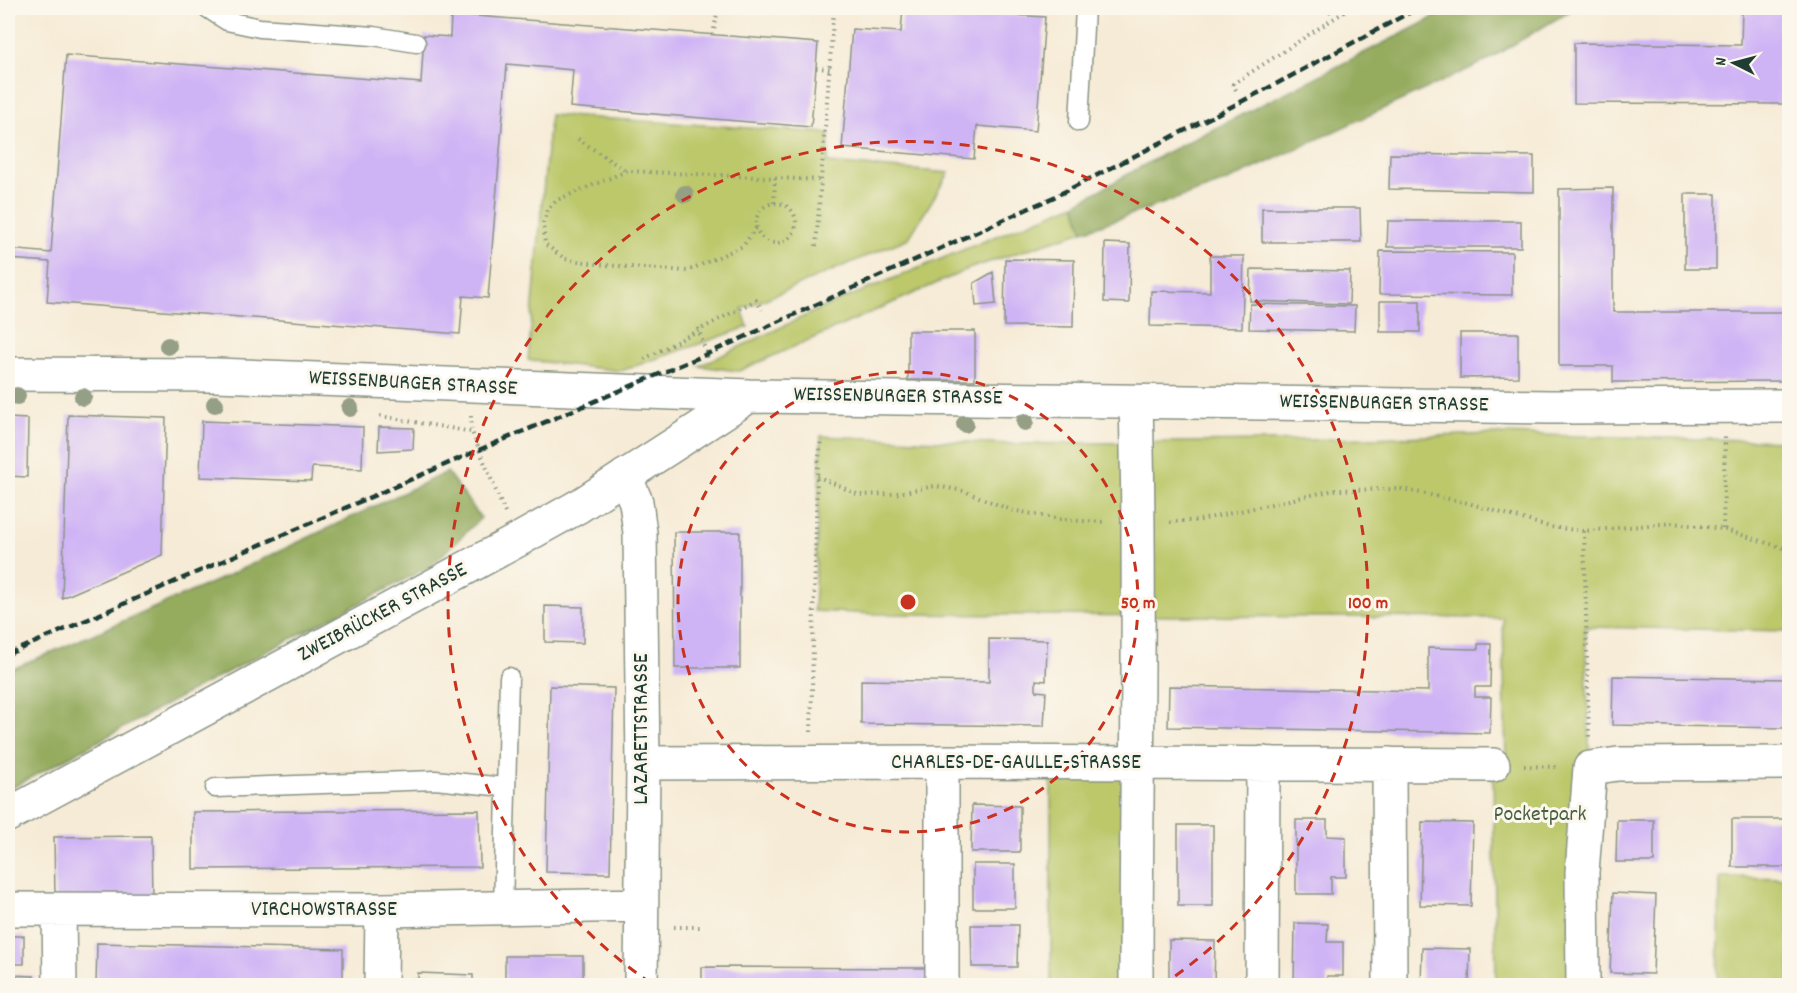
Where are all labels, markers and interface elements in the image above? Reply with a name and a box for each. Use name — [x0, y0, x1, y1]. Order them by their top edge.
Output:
north arrow — [1704, 33, 1764, 93]
text: N — [1710, 56, 1733, 67]
street label: WEISSENBURGER STRASSE — [308, 363, 518, 405]
street label: WEISSENBURGER STRASSE — [793, 380, 1003, 414]
street label: WEISSENBURGER STRASSE — [1279, 387, 1489, 421]
street label: ZWEIBRÜCKER STRASSE — [293, 555, 473, 671]
centre of rings — [898, 592, 918, 612]
text: 50 m — [1121, 592, 1155, 617]
text: 100 m — [1348, 592, 1388, 617]
street label: LAZARETTSTRASSE — [627, 653, 658, 805]
street label: CHARLES-DE-GAULLE-STRASSE — [891, 748, 1141, 779]
park label: Pocketpark — [1493, 800, 1587, 831]
street label: VIRCHOWSTRASSE — [251, 895, 397, 926]

